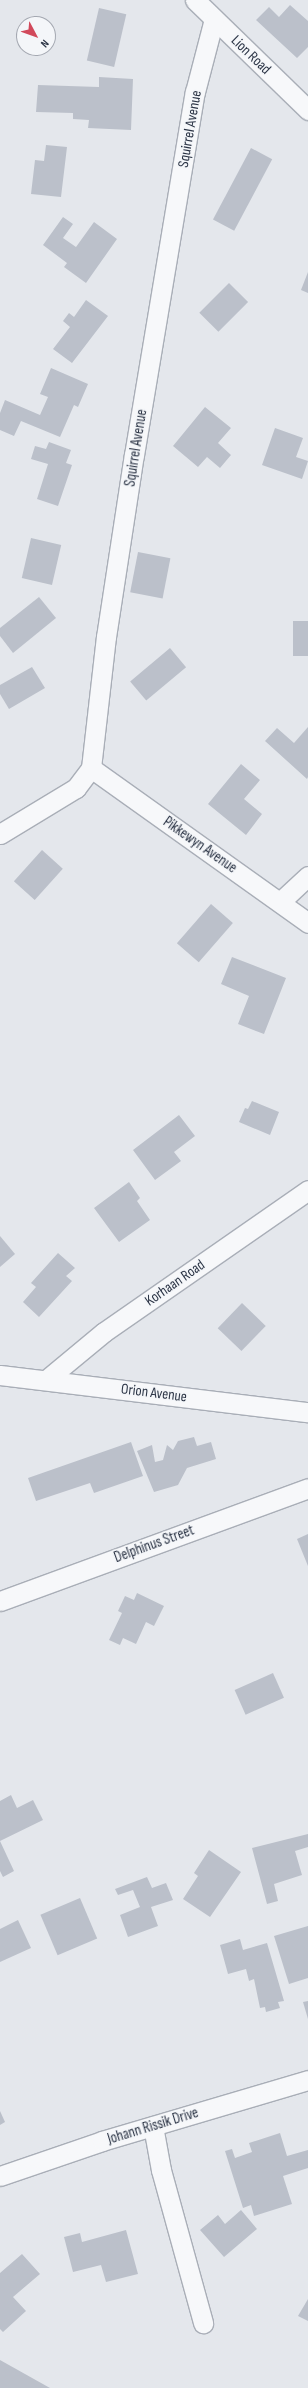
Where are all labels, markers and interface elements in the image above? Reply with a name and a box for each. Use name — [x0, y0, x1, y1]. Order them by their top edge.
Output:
north arrow — [16, 16, 56, 56]
street label: Lion Road — [227, 32, 275, 78]
text: N — [38, 37, 52, 50]
street label: Squirrel Avenue — [174, 89, 206, 169]
street label: Squirrel Avenue — [121, 408, 151, 488]
street label: Pikkewyn Avenue — [160, 813, 240, 877]
street label: Korhaan Road — [142, 1256, 208, 1310]
street label: Orion Avenue — [120, 1380, 188, 1406]
street label: Delphinus Street — [112, 1521, 196, 1567]
street label: Johann Rissik Drive — [105, 2104, 201, 2148]

